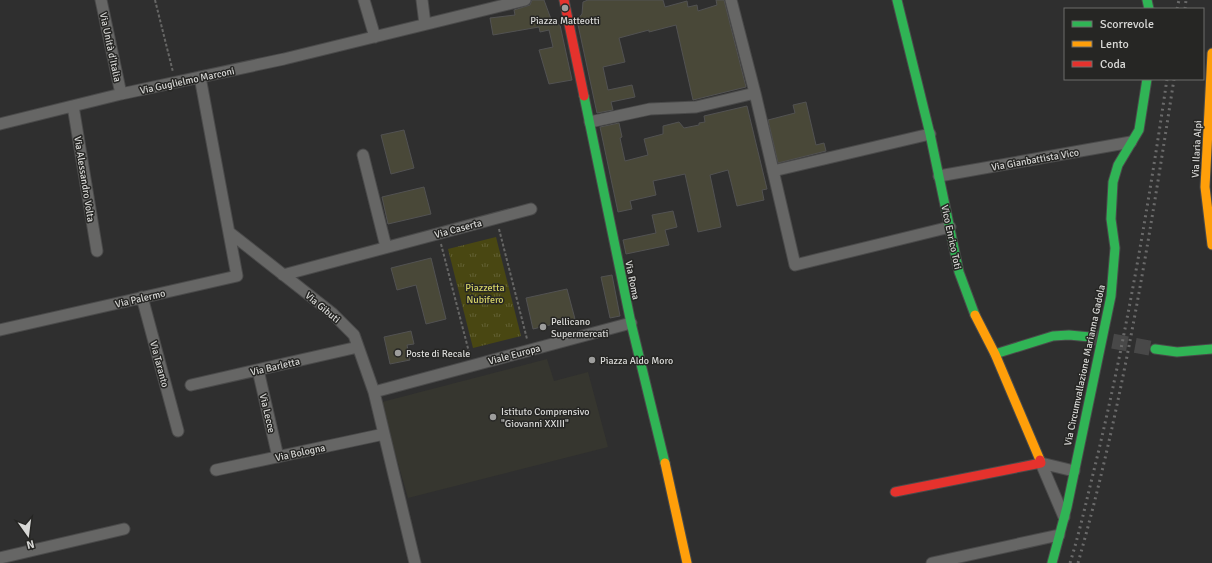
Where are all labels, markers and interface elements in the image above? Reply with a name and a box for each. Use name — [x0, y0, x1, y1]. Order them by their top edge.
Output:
marker: Piazza Matteotti — [560, 3, 570, 13]
legend — [1064, 8, 1204, 80]
street label: Via Unità d'Italia — [97, 11, 123, 83]
place label: Piazza Matteotti — [530, 15, 600, 27]
text: Scorrevole — [1100, 17, 1154, 32]
text: Lento — [1100, 37, 1129, 52]
text: Coda — [1100, 57, 1126, 72]
street label: Via Guglielmo Marconi — [139, 65, 236, 97]
street label: Via Ilaria Alpi — [1190, 120, 1204, 178]
street label: Via Alessandro Volta — [71, 135, 97, 223]
street label: Via Gianbattista Vico — [990, 146, 1080, 174]
street label: Vico Enrico Toti — [938, 204, 964, 271]
street label: Via Caserta — [433, 217, 483, 241]
street label: Via Roma — [622, 259, 642, 301]
park label: Piazzetta Nubifero — [465, 282, 505, 306]
street label: Via Circumvallazione Marianna Gadola — [1062, 284, 1108, 447]
street label: Via Palermo — [114, 287, 166, 311]
street label: Via Gibuti — [302, 290, 342, 326]
place label: Pellicano Supermercati — [551, 316, 608, 340]
marker: Pellicano Supermercati — [538, 322, 548, 332]
street label: Via Taranto — [147, 340, 171, 389]
street label: Viale Europa — [487, 342, 542, 368]
marker: Poste di Recale — [393, 348, 403, 358]
place label: Poste di Recale — [406, 348, 470, 360]
street label: Via Barletta — [249, 355, 301, 378]
marker: Piazza Aldo Moro — [587, 355, 597, 365]
place label: Piazza Aldo Moro — [600, 355, 673, 367]
street label: Via Lecce — [257, 392, 277, 434]
place label: Istituto Comprensivo "Giovanni XXIII" — [501, 406, 589, 430]
marker: Istituto Comprensivo "Giovanni XXIII" — [488, 412, 498, 422]
street label: Via Bologna — [274, 442, 326, 464]
north arrow — [8, 515, 48, 555]
text: N — [25, 537, 36, 551]

